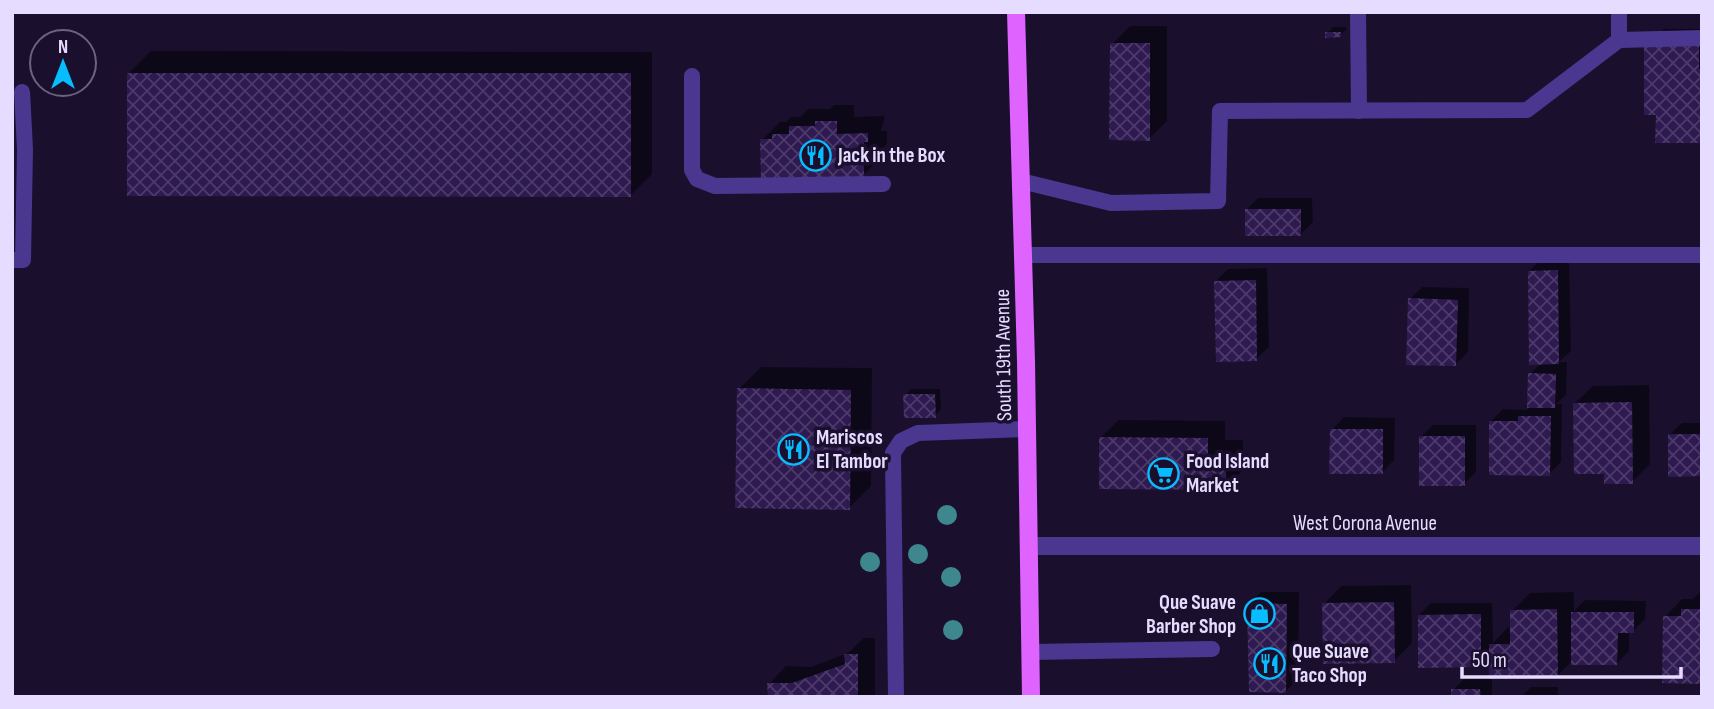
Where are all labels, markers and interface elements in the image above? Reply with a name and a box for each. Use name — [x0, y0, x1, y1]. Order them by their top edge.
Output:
north arrow — [28, 28, 98, 98]
text: N — [58, 36, 68, 59]
restaurant icon: Jack in the Box — [798, 138, 832, 172]
place label: Jack in the Box — [837, 143, 946, 168]
street label: South 19th Avenue — [990, 289, 1017, 421]
place label: Mariscos El Tambor — [816, 425, 888, 474]
restaurant icon: Mariscos El Tambor — [776, 432, 810, 466]
place label: Food Island Market — [1186, 449, 1269, 498]
supermarket icon: Food Island Market — [1146, 456, 1180, 490]
street label: West Corona Avenue — [1293, 511, 1437, 536]
place label: Que Suave Barber Shop — [1146, 590, 1236, 639]
shop icon: Que Suave Barber Shop — [1242, 597, 1276, 631]
scale bar — [1462, 636, 1681, 680]
place label: Que Suave Taco Shop — [1292, 639, 1369, 688]
restaurant icon: Que Suave Taco Shop — [1252, 646, 1286, 680]
text: 50 m — [1472, 648, 1507, 673]

